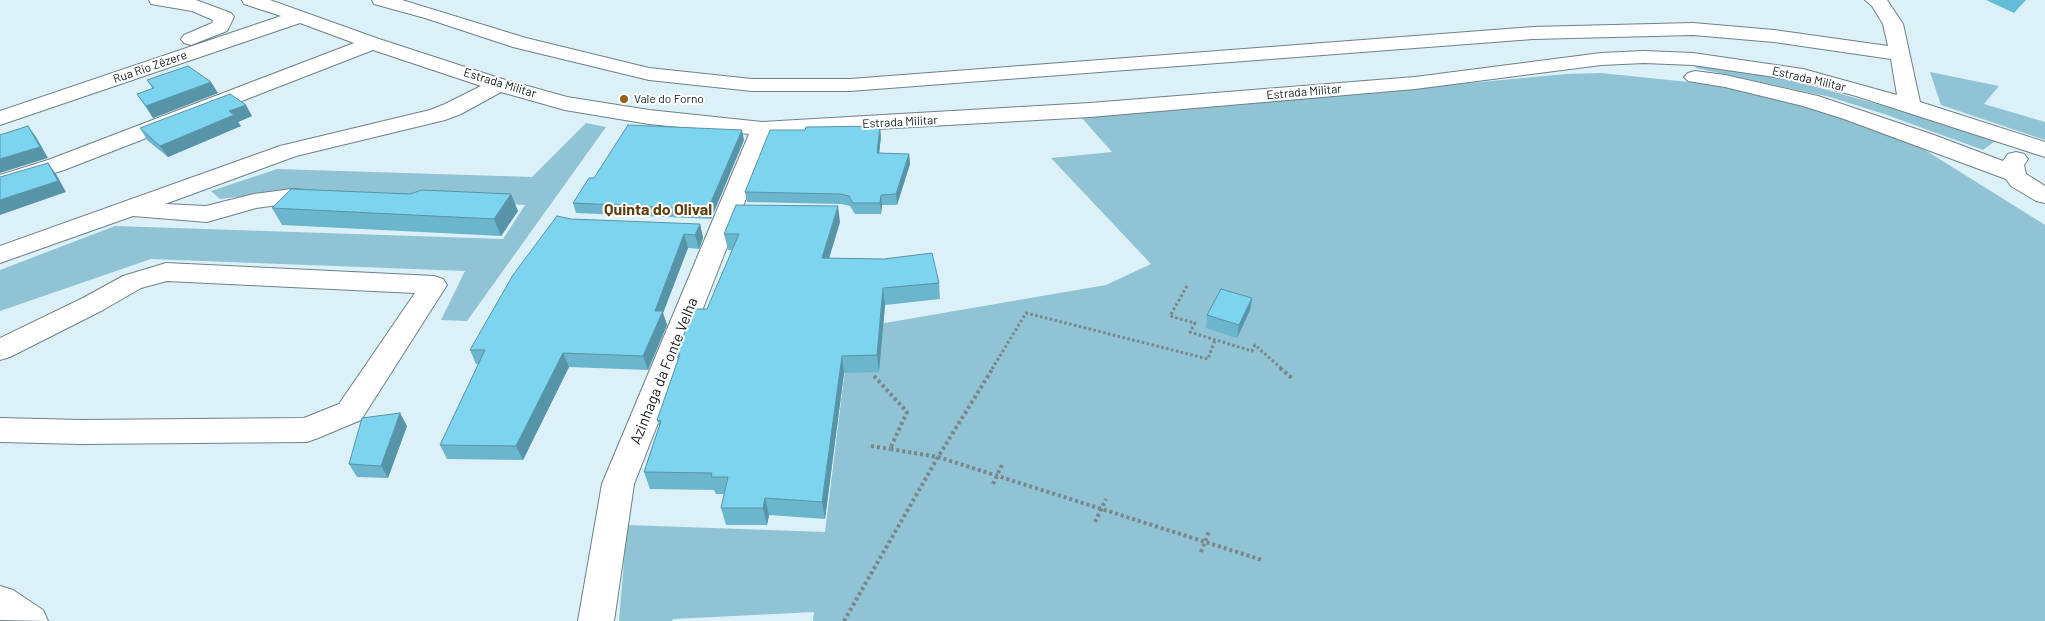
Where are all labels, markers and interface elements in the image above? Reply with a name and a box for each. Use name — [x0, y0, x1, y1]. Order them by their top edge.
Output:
street label: Rua Rio Zêzere — [111, 48, 189, 86]
street label: Estrada Militar — [1771, 64, 1847, 94]
street label: Estrada Militar — [462, 65, 538, 101]
street label: Estrada Militar — [1266, 82, 1342, 102]
place label: Vale do Forno — [634, 92, 704, 106]
marker: Vale do Forno — [618, 93, 630, 105]
street label: Estrada Militar — [862, 113, 938, 131]
district label: Quinta do Olival — [604, 200, 712, 220]
street label: Azinhaga da Fonte Velha — [626, 295, 702, 447]

